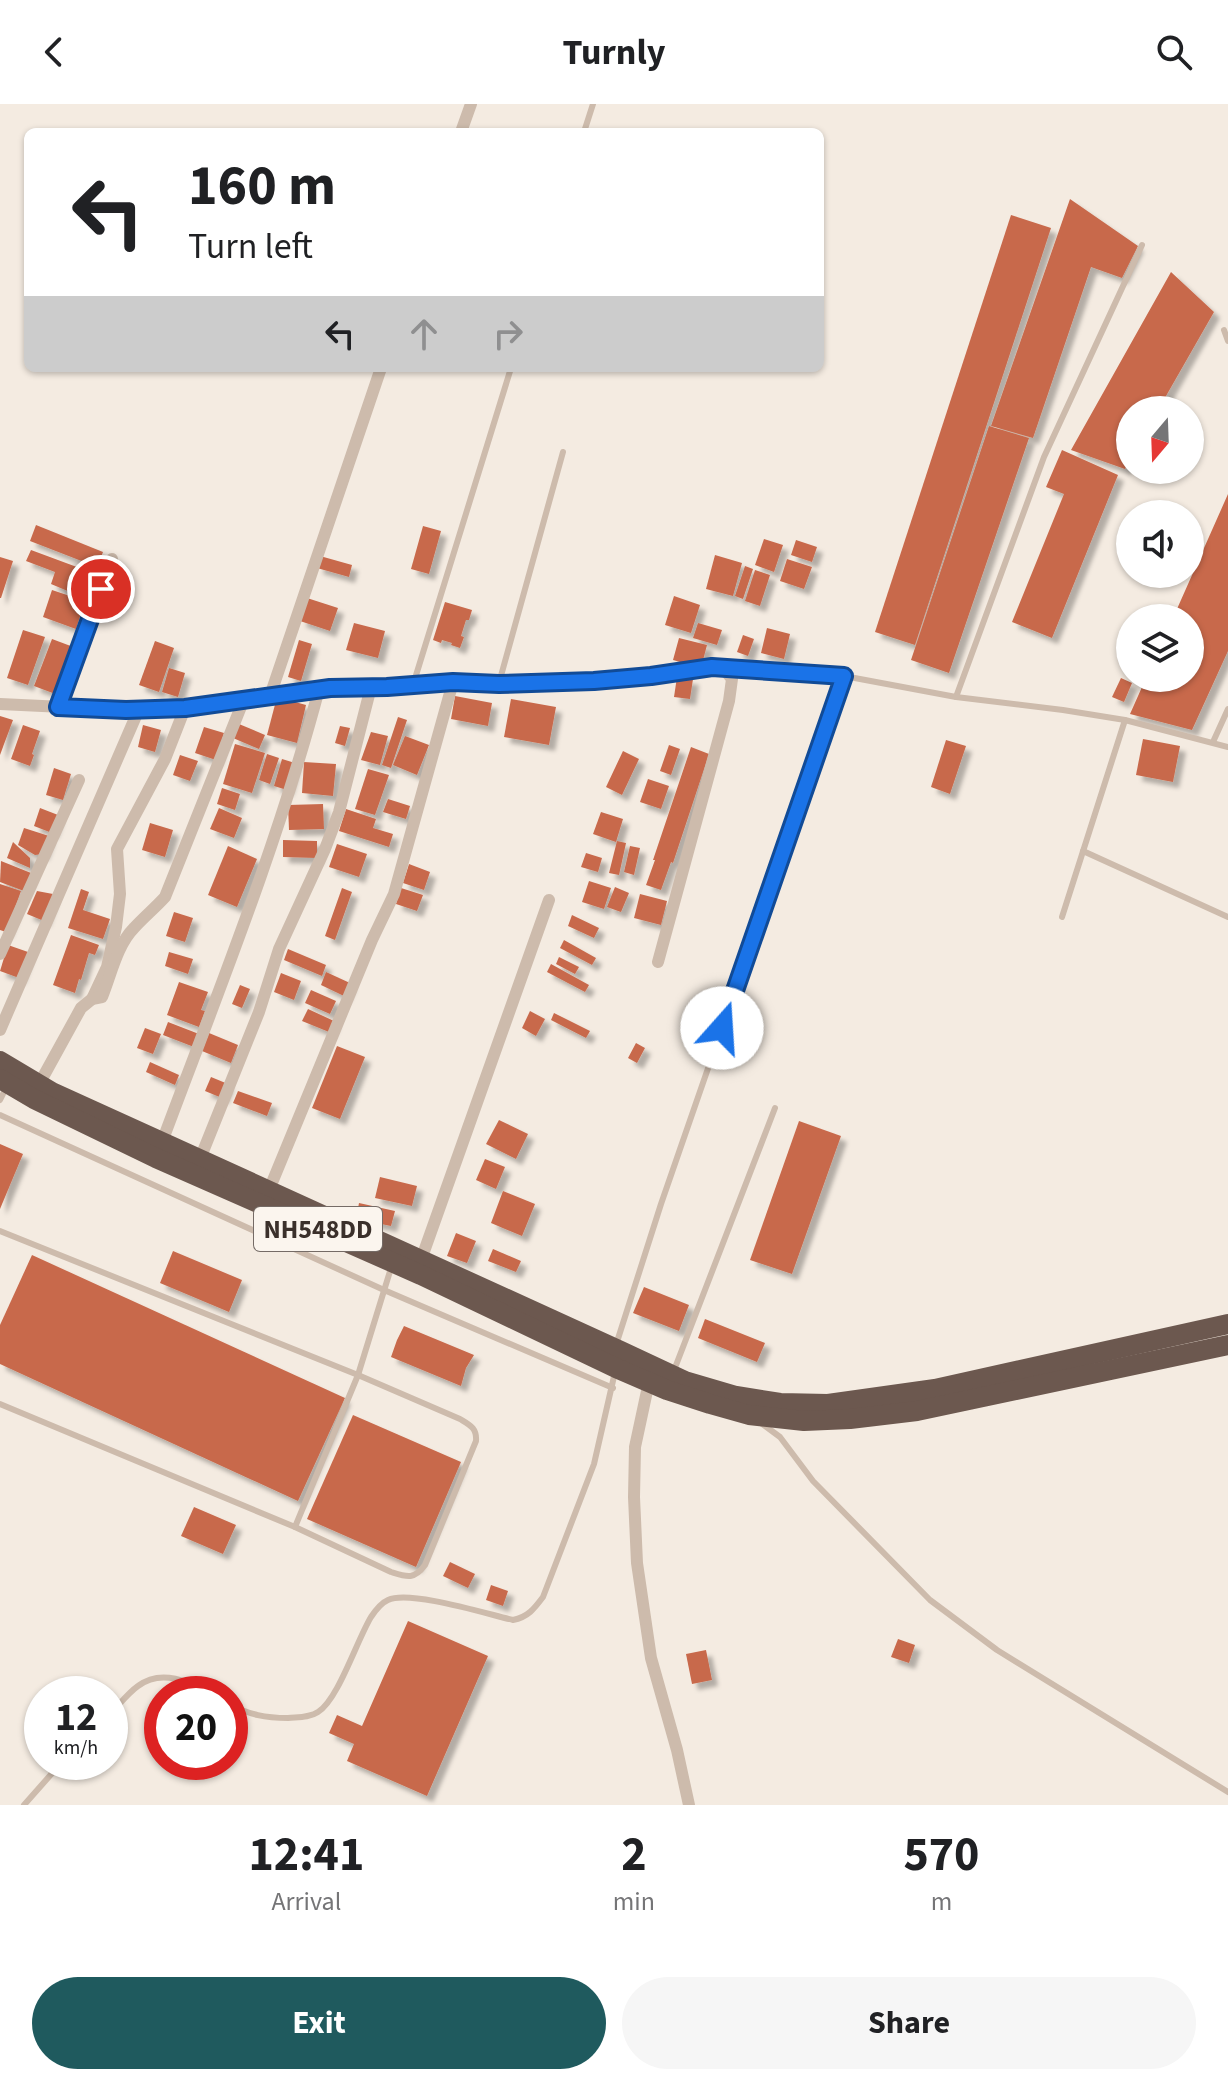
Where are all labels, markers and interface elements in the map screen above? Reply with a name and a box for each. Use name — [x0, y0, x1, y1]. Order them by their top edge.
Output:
text: Turnly — [563, 27, 665, 78]
icon: back — [32, 30, 76, 74]
icon: search — [1152, 30, 1196, 74]
text: 160 m — [188, 147, 336, 226]
icon: left — [56, 160, 160, 264]
text: Turn left — [188, 221, 313, 272]
icon: left — [318, 312, 362, 356]
icon: ahead — [402, 312, 446, 356]
icon: right — [486, 312, 530, 356]
north arrow — [1116, 396, 1204, 484]
map controls — [1116, 396, 1204, 692]
button: sound — [1116, 500, 1204, 588]
pin — [67, 555, 135, 623]
icon: arrive — [79, 567, 123, 611]
button: layers — [1116, 604, 1204, 692]
position arrow — [680, 986, 764, 1070]
road number: NH548DD — [254, 1207, 382, 1251]
speed limit sign: 20 — [144, 1676, 248, 1780]
text: 12 — [55, 1689, 97, 1746]
text: km/h — [54, 1734, 98, 1762]
text: 12:41 — [248, 1821, 364, 1889]
text: 2 — [621, 1821, 647, 1889]
text: 570 — [903, 1821, 979, 1889]
text: Arrival — [271, 1883, 341, 1920]
text: min — [613, 1883, 655, 1920]
text: m — [931, 1883, 952, 1920]
button: Exit — [32, 1977, 606, 2069]
button: Share — [622, 1977, 1196, 2069]

